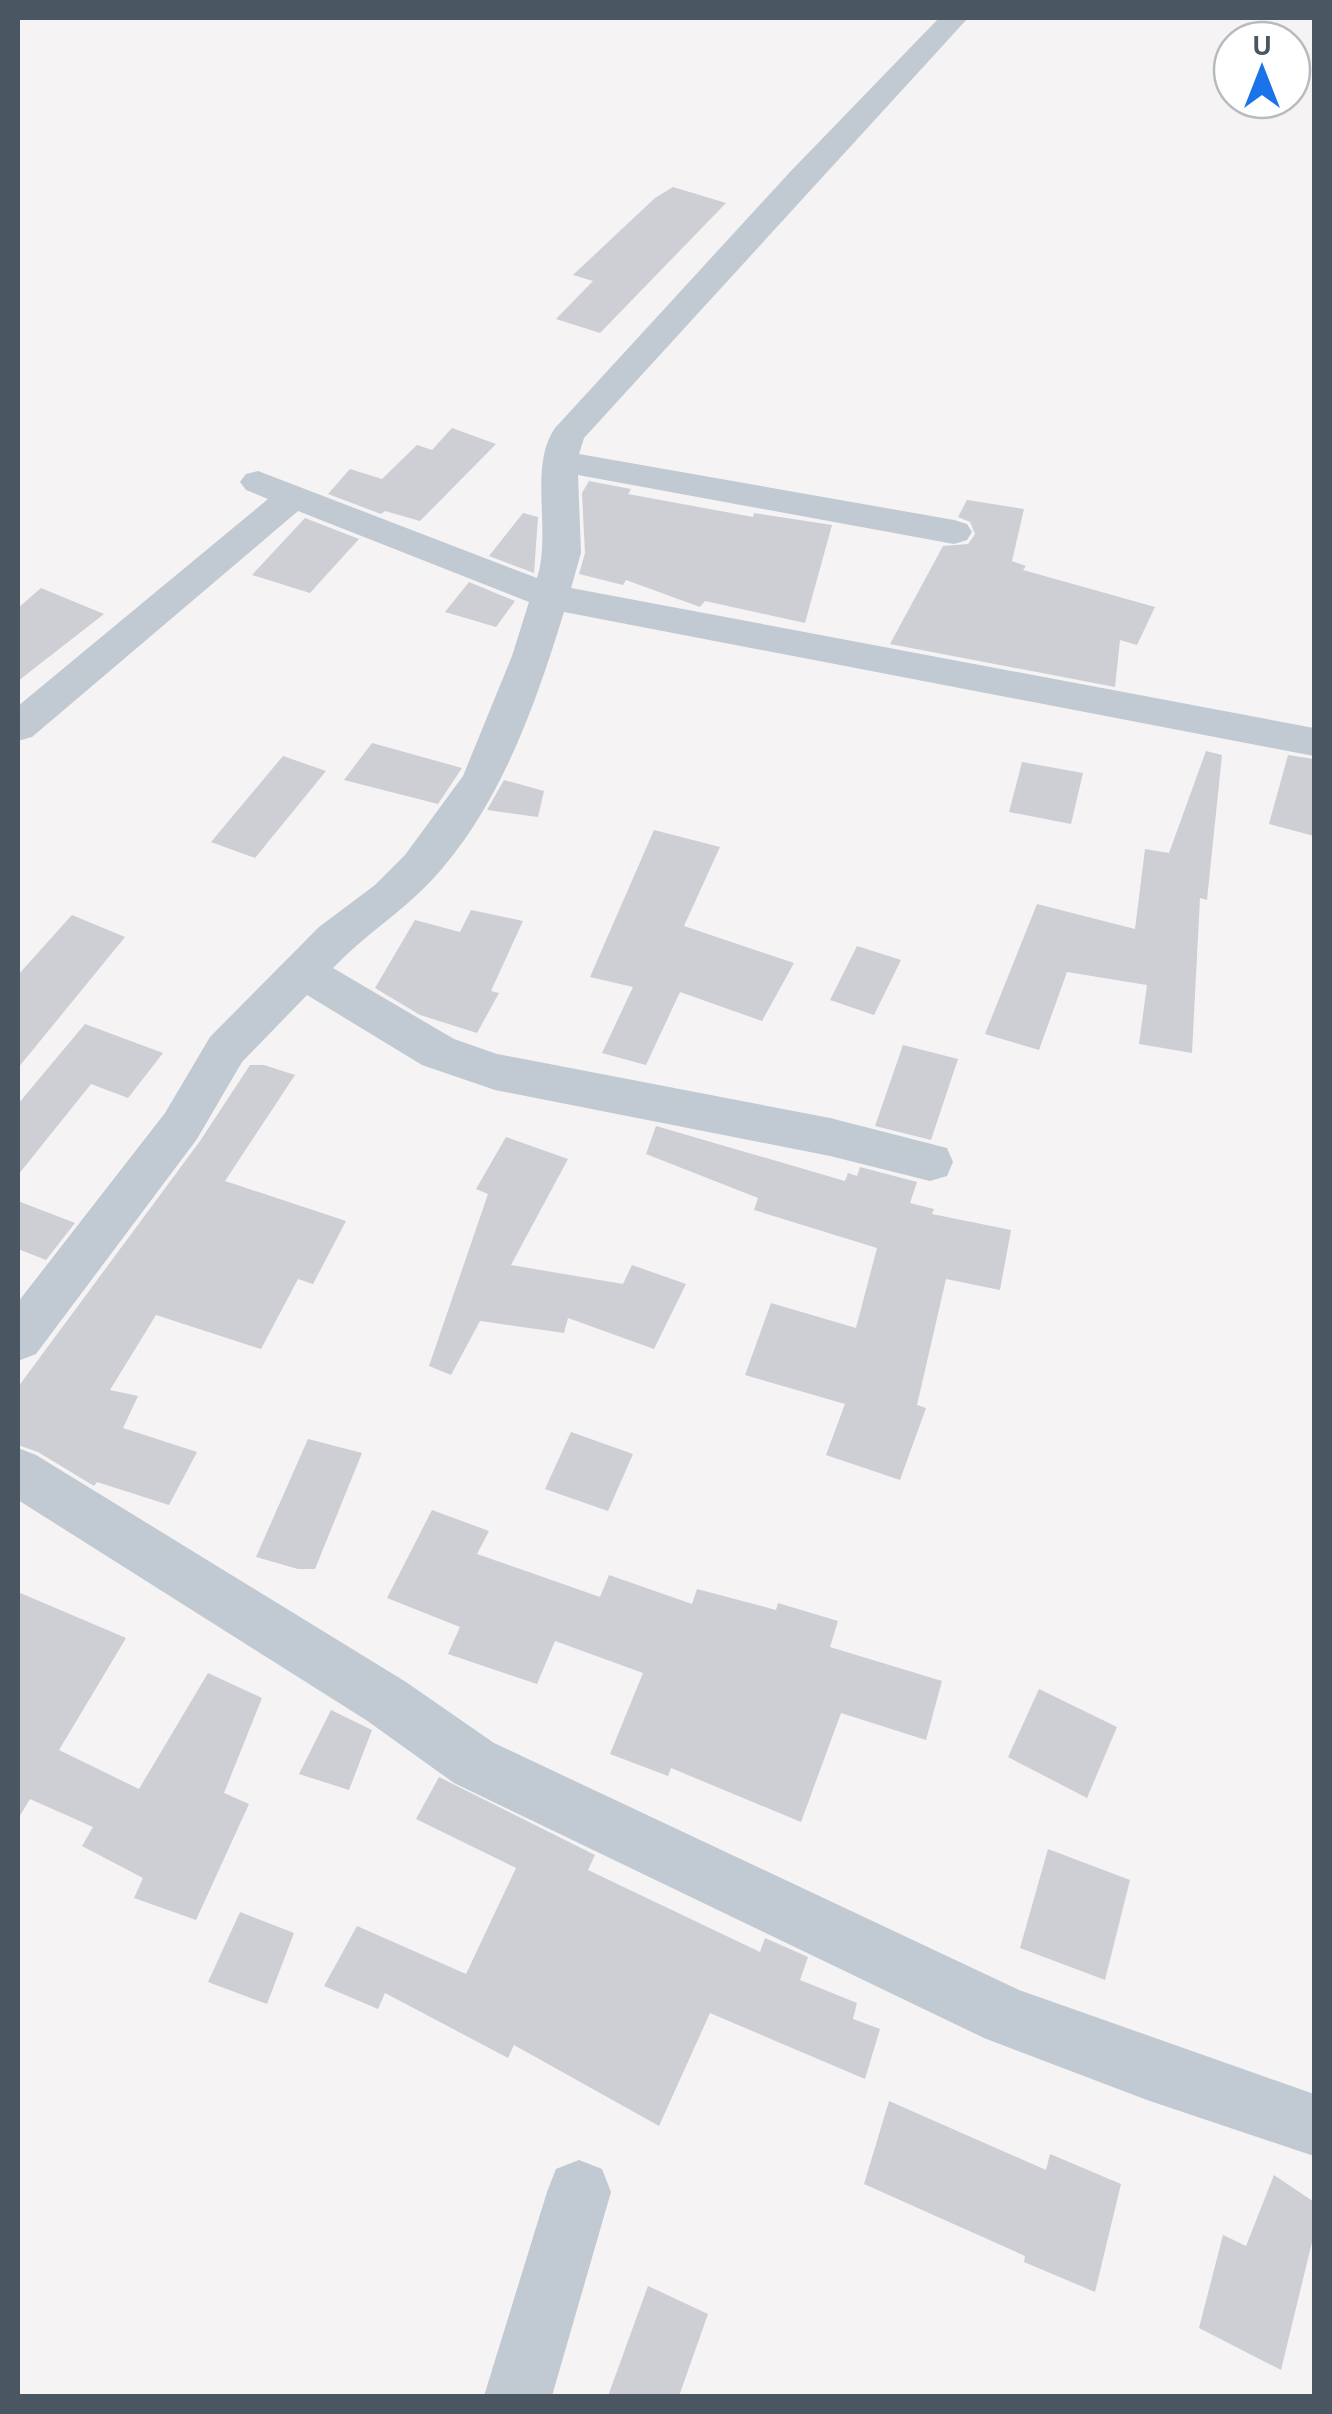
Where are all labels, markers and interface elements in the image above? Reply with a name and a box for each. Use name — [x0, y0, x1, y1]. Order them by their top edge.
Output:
north arrow — [1212, 20, 1312, 120]
text: U — [1252, 29, 1272, 60]

